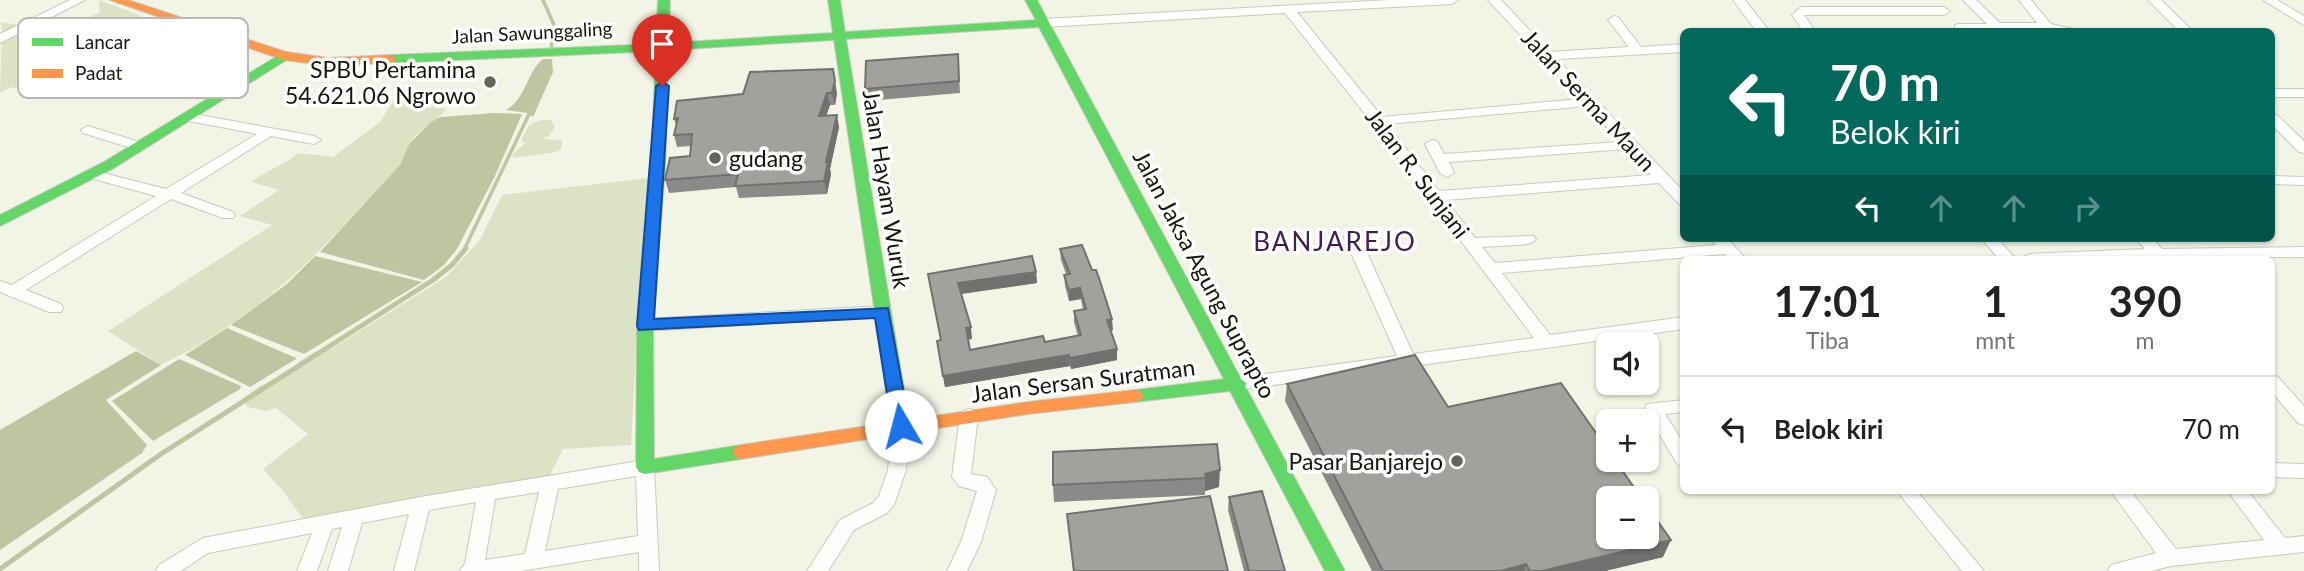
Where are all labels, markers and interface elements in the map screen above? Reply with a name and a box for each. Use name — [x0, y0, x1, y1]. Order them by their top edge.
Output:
pin — [632, 14, 692, 86]
street label: Jalan Sawunggaling — [451, 16, 613, 48]
legend — [18, 18, 248, 98]
street label: Jalan Serma Maun — [1516, 23, 1662, 177]
icon: arrive — [643, 25, 681, 63]
text: Lancar — [75, 30, 130, 53]
text: 70 m — [1830, 53, 1940, 111]
place label: SPBU Pertamina 54.621.06 Ngrowo — [285, 55, 476, 109]
icon: left — [1715, 56, 1806, 147]
text: Padat — [75, 61, 123, 84]
marker: SPBU Pertamina 54.621.06 Ngrowo — [482, 74, 498, 90]
street label: Jalan Hayam Wuruk — [857, 88, 917, 291]
street label: Jalan R. Sunjani — [1360, 103, 1476, 243]
text: Belok kiri — [1830, 112, 1961, 151]
place label: gudang — [729, 144, 803, 172]
street label: Jalan Jaksa Agung Suprapto — [1128, 145, 1282, 403]
marker: gudang — [707, 150, 723, 166]
icon: left — [1849, 189, 1887, 227]
icon: ahead — [1922, 189, 1960, 227]
icon: ahead — [1995, 189, 2033, 227]
icon: right — [2068, 189, 2106, 227]
district label: BANJAREJO — [1253, 225, 1417, 257]
text: 17:01 — [1773, 276, 1882, 326]
text: 1 — [1983, 276, 2007, 326]
text: 390 — [2108, 276, 2182, 326]
text: Tiba — [1806, 326, 1849, 354]
text: mnt — [1975, 326, 2015, 354]
text: m — [2136, 326, 2154, 354]
map controls — [1596, 332, 1659, 549]
button: sound — [1596, 332, 1659, 395]
street label: Jalan Sersan Suratman — [970, 352, 1196, 408]
position arrow — [864, 389, 938, 463]
button: + — [1596, 409, 1659, 472]
icon: left — [1715, 410, 1753, 448]
text: Belok kiri — [1774, 413, 1883, 445]
text: 70 m — [2182, 413, 2240, 445]
place label: Pasar Banjarejo — [1288, 447, 1443, 475]
marker: Pasar Banjarejo — [1449, 453, 1465, 469]
button: − — [1596, 486, 1659, 549]

